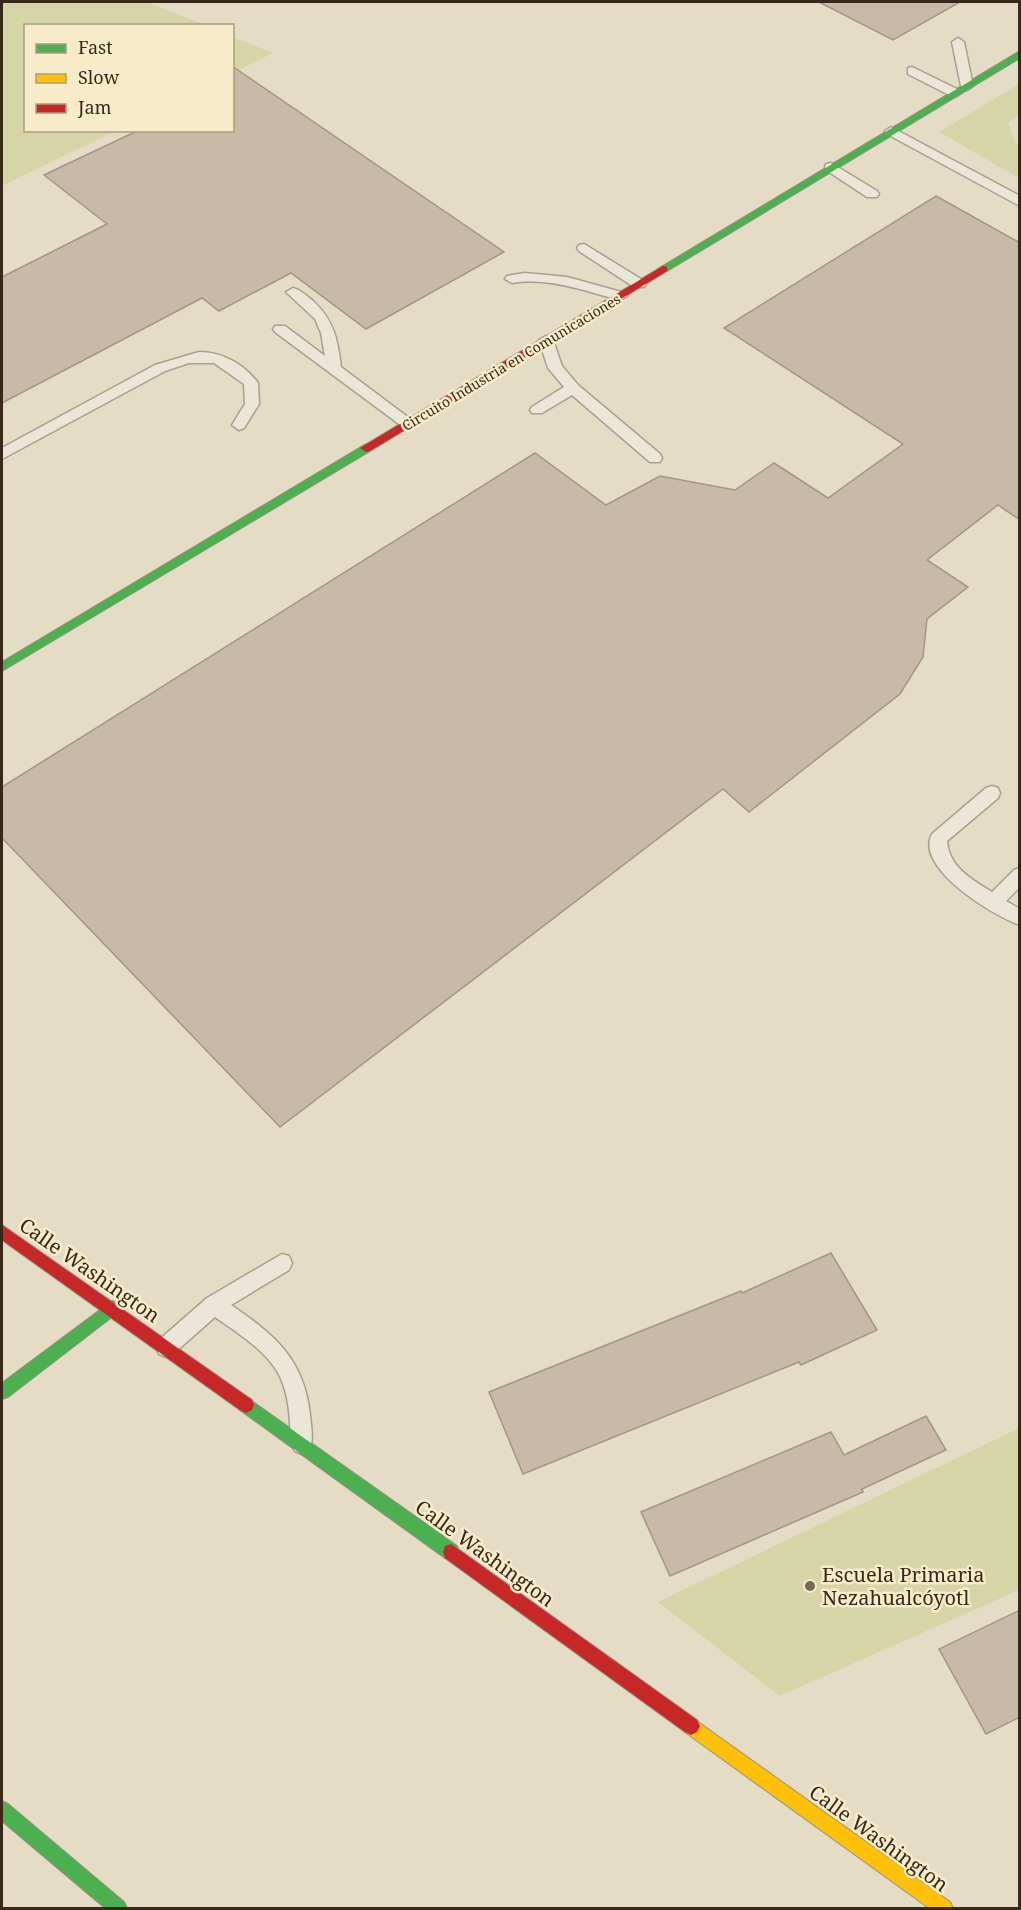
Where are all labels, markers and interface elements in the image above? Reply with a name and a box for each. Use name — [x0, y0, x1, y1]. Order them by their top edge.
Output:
legend — [24, 24, 234, 132]
text: Fast — [78, 35, 113, 59]
text: Slow — [78, 65, 120, 89]
text: Jam — [77, 95, 112, 119]
street label: Circuito Industria en Comunicaciones — [398, 289, 624, 435]
street label: Calle Washington — [14, 1211, 166, 1329]
street label: Calle Washington — [410, 1493, 560, 1613]
place label: Escuela Primaria Nezahualcóyotl — [822, 1561, 985, 1611]
marker: Escuela Primaria Nezahualcóyotl — [803, 1579, 817, 1593]
street label: Calle Washington — [804, 1778, 954, 1898]

